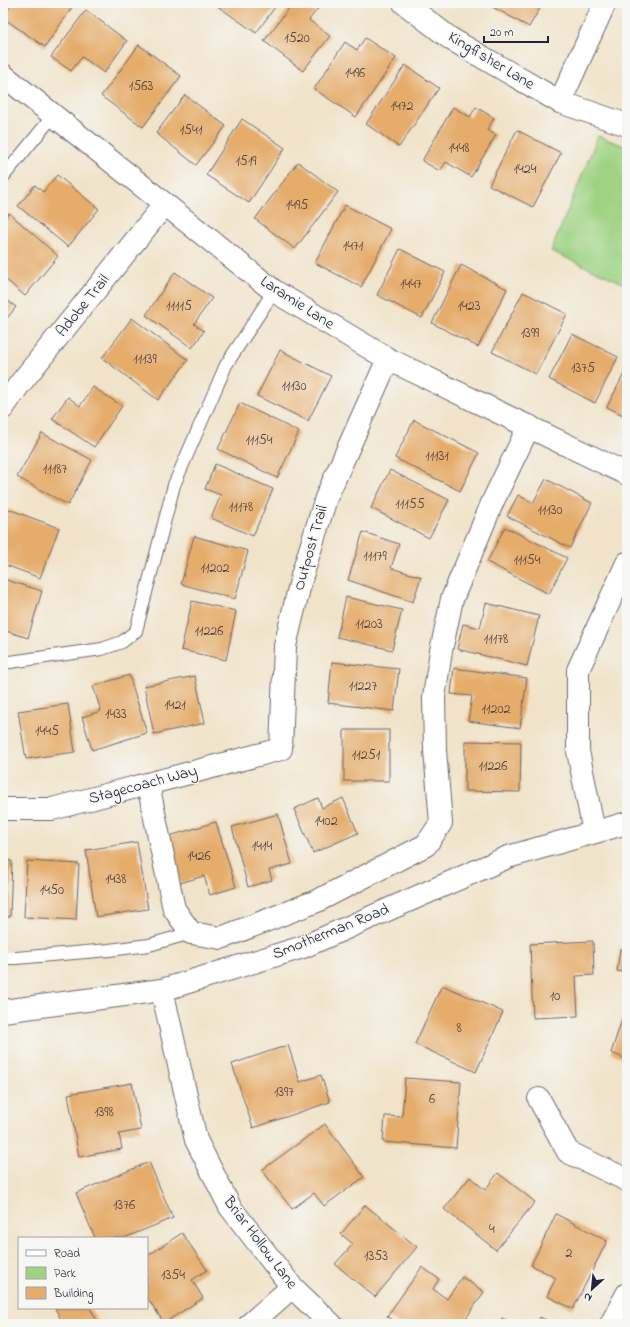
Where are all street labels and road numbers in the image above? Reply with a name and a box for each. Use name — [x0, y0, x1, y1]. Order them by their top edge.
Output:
street label: Kingfisher Lane — [443, 26, 540, 97]
street label: Adobe Trail — [50, 269, 116, 343]
street label: Laramie Lane — [255, 270, 340, 336]
street label: Outpost Trail — [287, 502, 335, 594]
street label: Stagecoach Way — [86, 759, 200, 811]
street label: Smotherman Road — [269, 898, 393, 966]
street label: Briar Hollow Lane — [216, 1191, 304, 1295]

